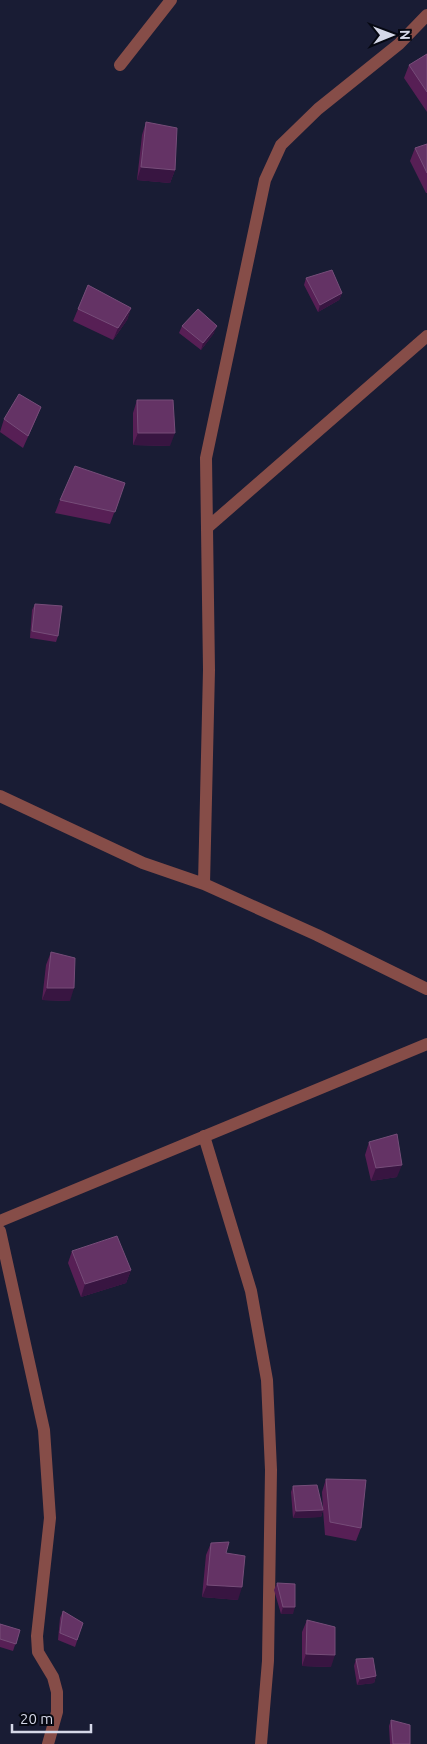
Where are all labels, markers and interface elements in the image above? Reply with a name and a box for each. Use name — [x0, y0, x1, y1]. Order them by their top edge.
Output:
north arrow — [367, 10, 417, 60]
text: N — [397, 29, 413, 40]
scale bar — [12, 1702, 91, 1734]
text: 20 m — [20, 1710, 53, 1727]

